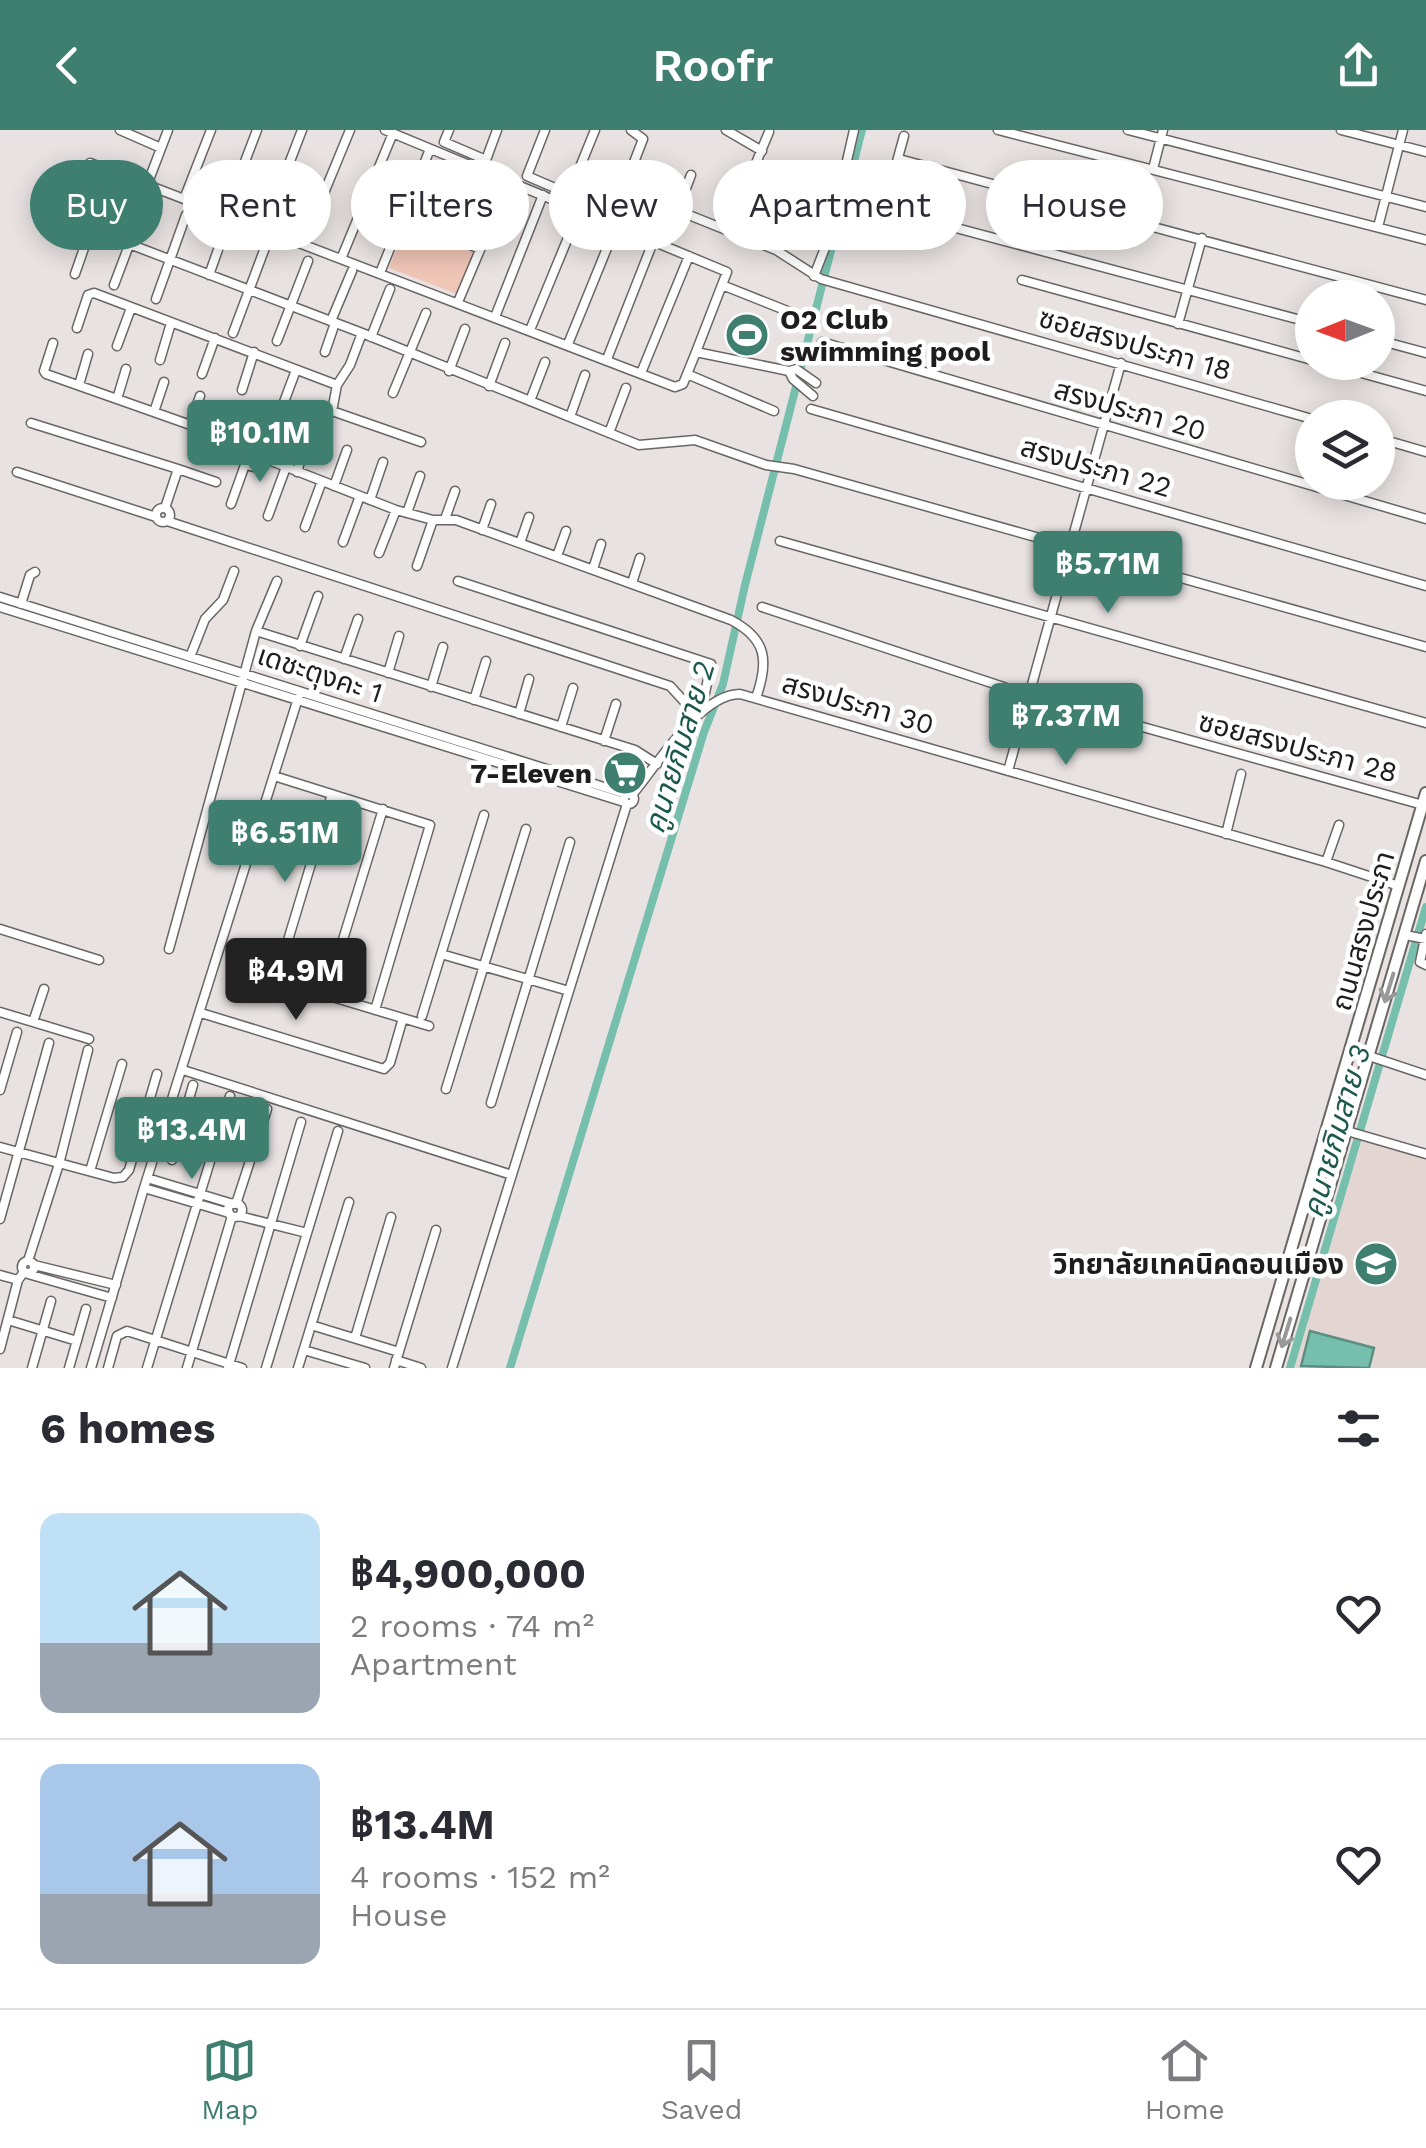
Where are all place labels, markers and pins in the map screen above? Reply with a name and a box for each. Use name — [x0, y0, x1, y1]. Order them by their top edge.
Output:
place label: O2 Club swimming pool — [780, 303, 991, 368]
sports icon: O2 Club swimming pool — [724, 312, 770, 358]
pin: ฿10.1M — [179, 400, 341, 485]
pin: ฿5.71M — [1027, 531, 1189, 616]
pin: ฿7.37M — [985, 683, 1147, 768]
supermarket icon: 7-Eleven — [602, 750, 648, 796]
place label: 7-Eleven — [470, 757, 592, 790]
pin: ฿6.51M — [204, 800, 366, 885]
pin: ฿4.9M — [226, 938, 366, 1023]
pin: ฿13.4M — [111, 1097, 273, 1182]
school or university icon: วิทยาลัยเทคนิคดอนเมือง — [1353, 1241, 1399, 1287]
place label: วิทยาลัยเทคนิคดอนเมือง — [1052, 1248, 1344, 1281]

